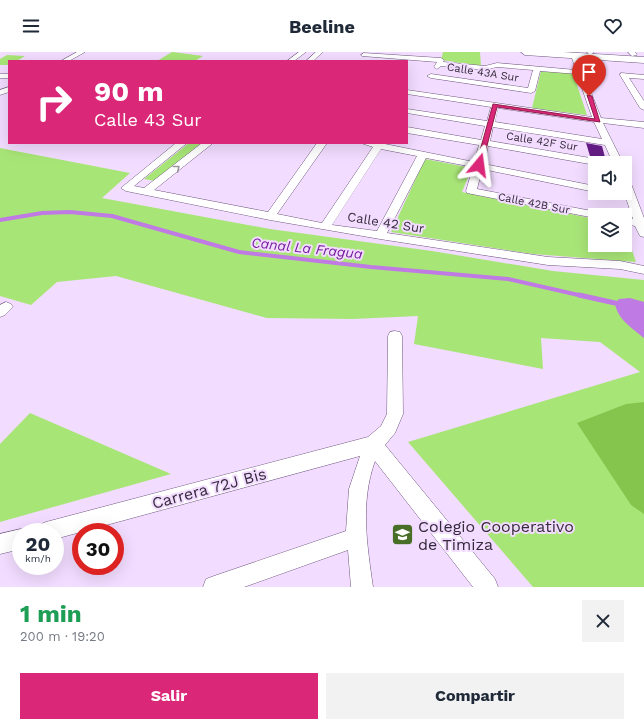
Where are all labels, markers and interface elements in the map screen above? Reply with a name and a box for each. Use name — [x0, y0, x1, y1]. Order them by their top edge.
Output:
icon: menu — [20, 15, 42, 37]
icon: heart — [602, 15, 624, 37]
text: Beeline — [289, 16, 355, 37]
pin — [572, 55, 606, 96]
street label: Calle 43A Sur — [446, 60, 520, 85]
icon: arrive — [578, 61, 600, 83]
text: 90 m — [94, 75, 164, 108]
icon: right — [28, 76, 80, 128]
text: Calle 43 Sur — [94, 109, 202, 130]
street label: Calle 42F Sur — [505, 129, 579, 154]
position arrow — [458, 144, 500, 186]
map controls — [588, 156, 632, 252]
button: sound — [588, 156, 632, 200]
one-way arrow — [172, 166, 179, 173]
street label: Calle 42B Sur — [497, 190, 571, 217]
button: layers — [588, 208, 632, 252]
street label: Calle 42 Sur — [346, 209, 425, 236]
water label: Canal La Fragua — [251, 234, 364, 262]
street label: Carrera 72J Bis — [150, 464, 268, 513]
place label: Colegio Cooperativo de Timiza — [418, 517, 574, 554]
school or university icon: Colegio Cooperativo de Timiza — [389, 522, 415, 548]
speed limit sign: 30 — [72, 523, 124, 575]
text: 20 — [26, 532, 50, 556]
text: km/h — [25, 553, 51, 564]
text: 1 min — [20, 600, 82, 628]
button: close — [582, 600, 624, 642]
text: 200 m · 19:20 — [20, 629, 105, 644]
button: Salir — [20, 673, 318, 719]
button: Compartir — [326, 673, 624, 719]

